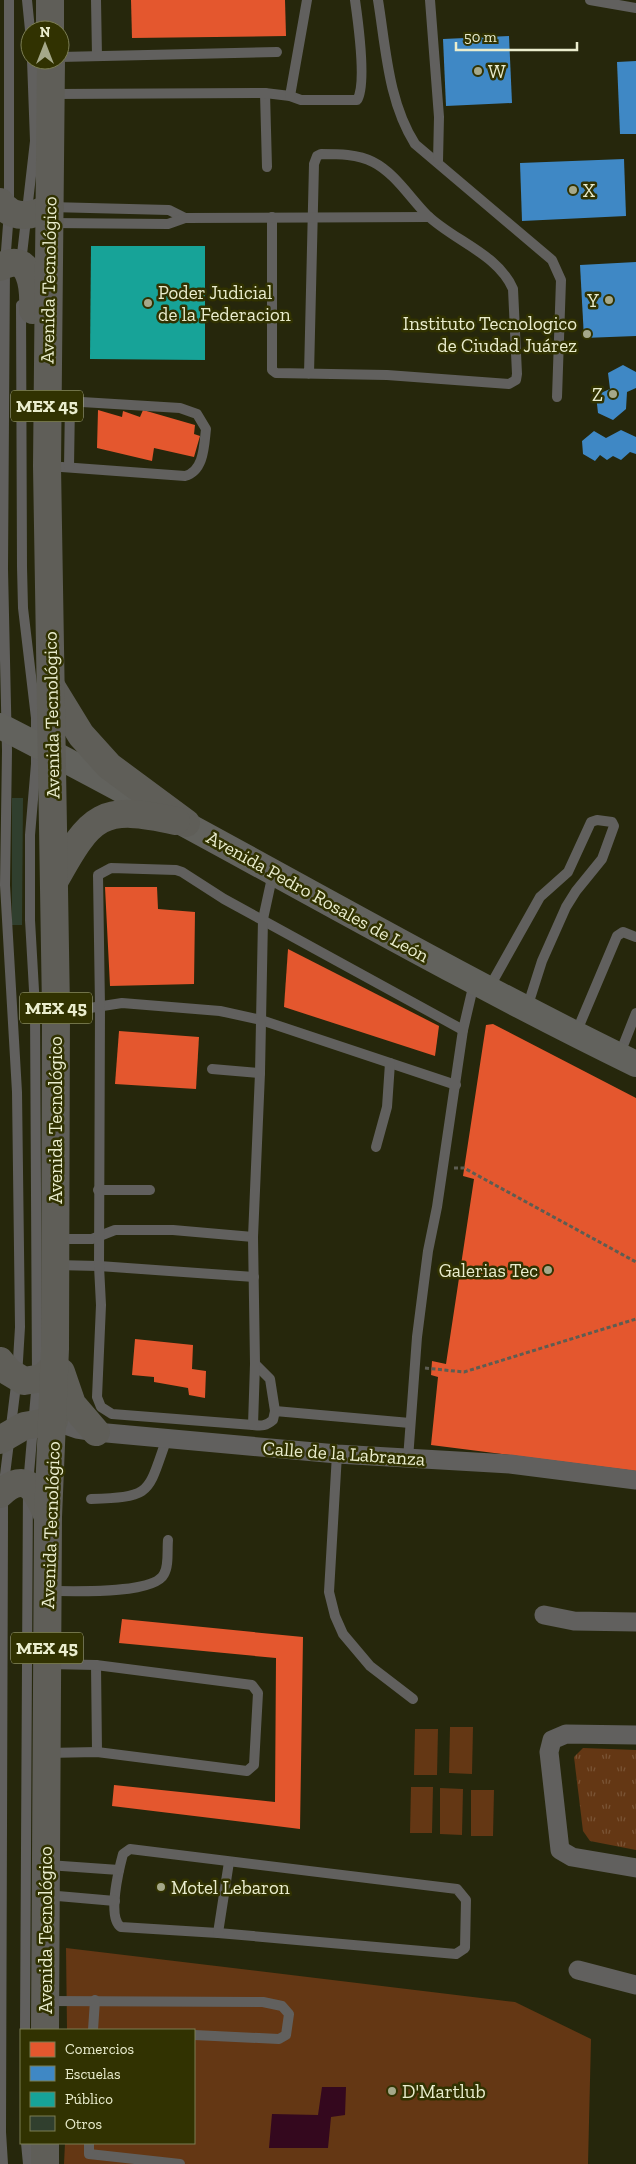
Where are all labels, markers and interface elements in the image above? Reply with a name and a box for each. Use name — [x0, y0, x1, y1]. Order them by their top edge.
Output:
north arrow — [20, 20, 70, 70]
scale bar — [456, 20, 577, 52]
text: N — [40, 24, 51, 41]
text: 50 m — [464, 28, 497, 46]
place label: W — [488, 60, 506, 83]
marker: W — [472, 65, 484, 77]
place label: X — [583, 179, 595, 202]
marker: X — [567, 184, 579, 196]
street label: Avenida Tecnológico — [36, 196, 61, 364]
place label: Poder Judicial de la Federacion — [158, 281, 291, 326]
place label: Y — [586, 289, 599, 312]
marker: Y — [603, 294, 615, 306]
marker: Poder Judicial de la Federacion — [142, 297, 154, 309]
place label: Instituto Tecnologico de Ciudad Juárez — [403, 312, 577, 357]
marker: Instituto Tecnologico de Ciudad Juárez — [581, 328, 593, 340]
place label: Z — [592, 383, 603, 406]
marker: Z — [607, 388, 619, 400]
road number: MEX 45 — [11, 391, 83, 422]
street label: Avenida Tecnológico — [39, 631, 64, 799]
street label: Avenida Pedro Rosales de León — [203, 826, 433, 967]
road number: MEX 45 — [20, 992, 92, 1024]
street label: Avenida Tecnológico — [44, 1036, 67, 1204]
place label: Galerias Tec — [439, 1259, 538, 1282]
marker: Galerias Tec — [542, 1264, 554, 1276]
street label: Calle de la Labranza — [262, 1436, 426, 1471]
street label: Avenida Tecnológico — [36, 1441, 65, 1609]
road number: MEX 45 — [11, 1632, 83, 1664]
street label: Avenida Tecnológico — [34, 1846, 57, 2014]
place label: Motel Lebaron — [171, 1876, 290, 1899]
marker: Motel Lebaron — [155, 1881, 167, 1893]
legend — [20, 2029, 195, 2144]
text: Comercios — [65, 2040, 134, 2058]
text: Escuelas — [65, 2065, 121, 2083]
place label: D'Martlub — [402, 2080, 486, 2103]
marker: D'Martlub — [386, 2085, 398, 2097]
text: Público — [65, 2090, 113, 2108]
text: Otros — [65, 2115, 102, 2133]

